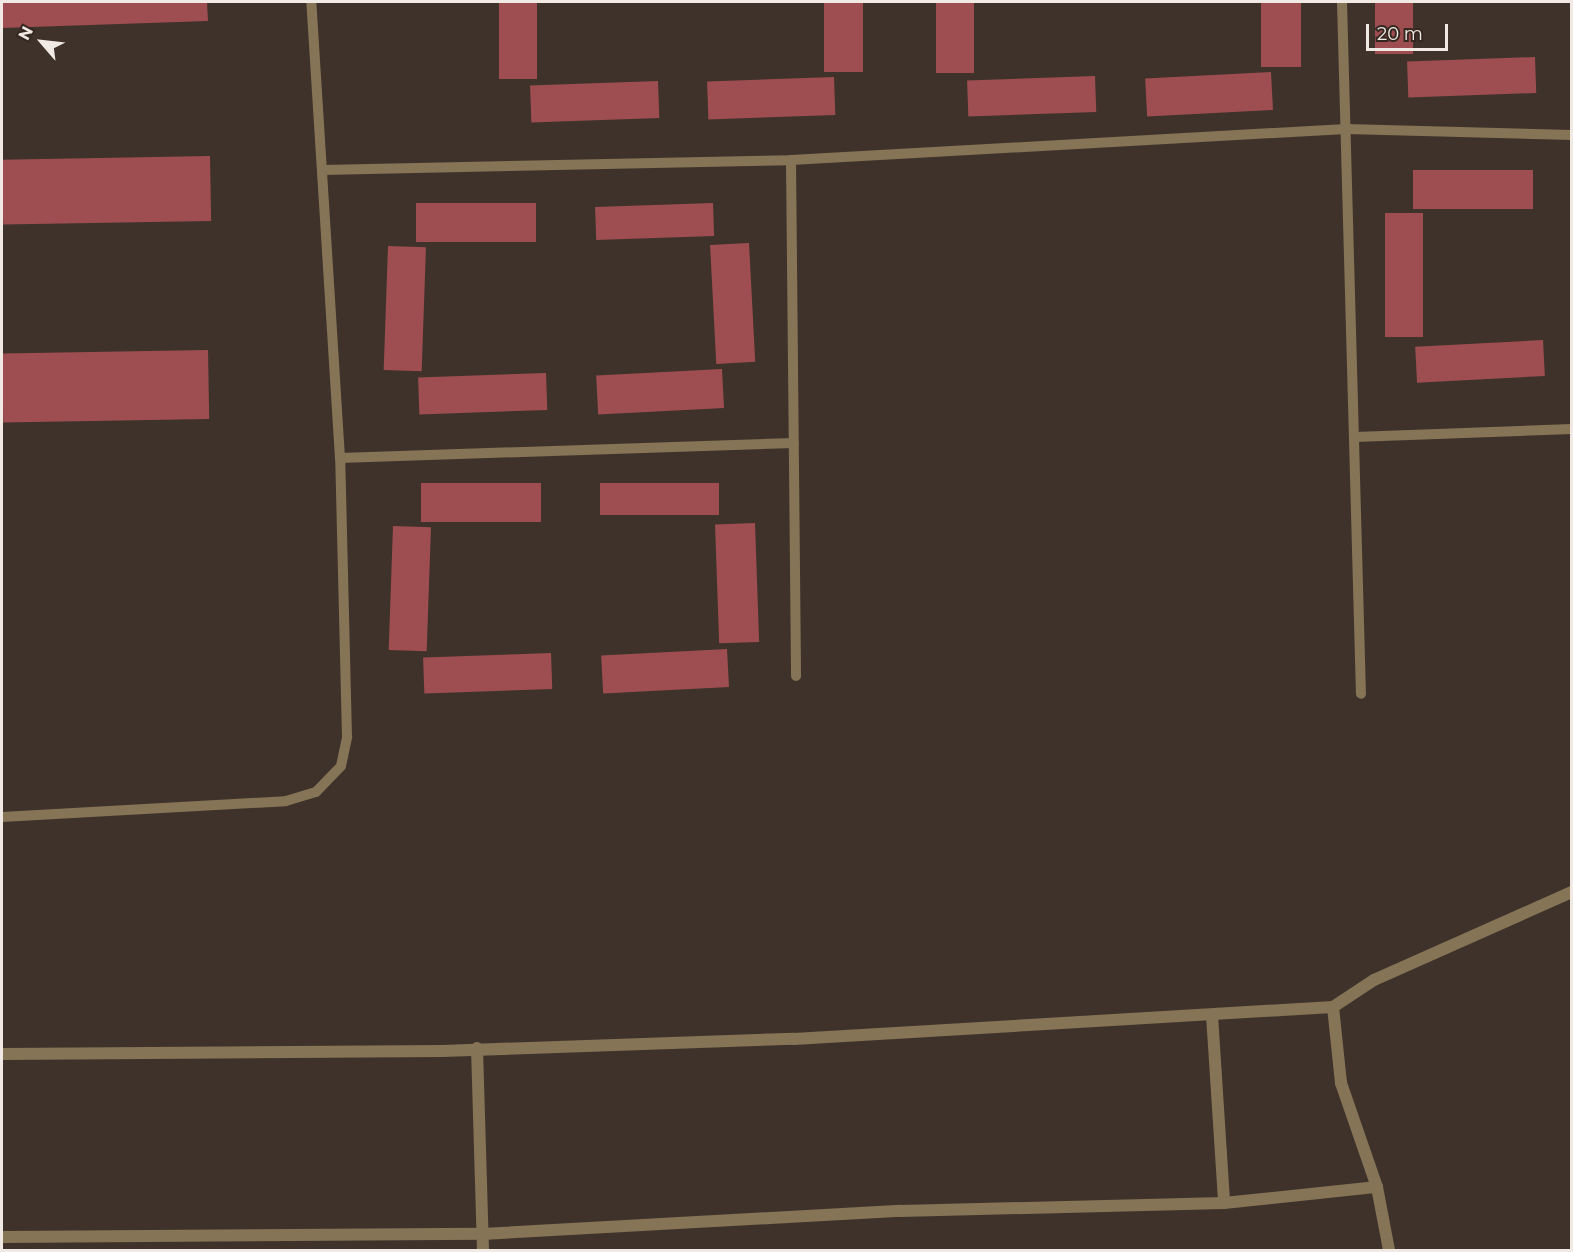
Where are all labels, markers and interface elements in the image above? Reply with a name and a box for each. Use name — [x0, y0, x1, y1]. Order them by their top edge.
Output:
north arrow — [12, 12, 72, 72]
scale bar — [1369, 12, 1452, 50]
text: N — [14, 23, 37, 43]
text: 20 m — [1377, 23, 1423, 45]

